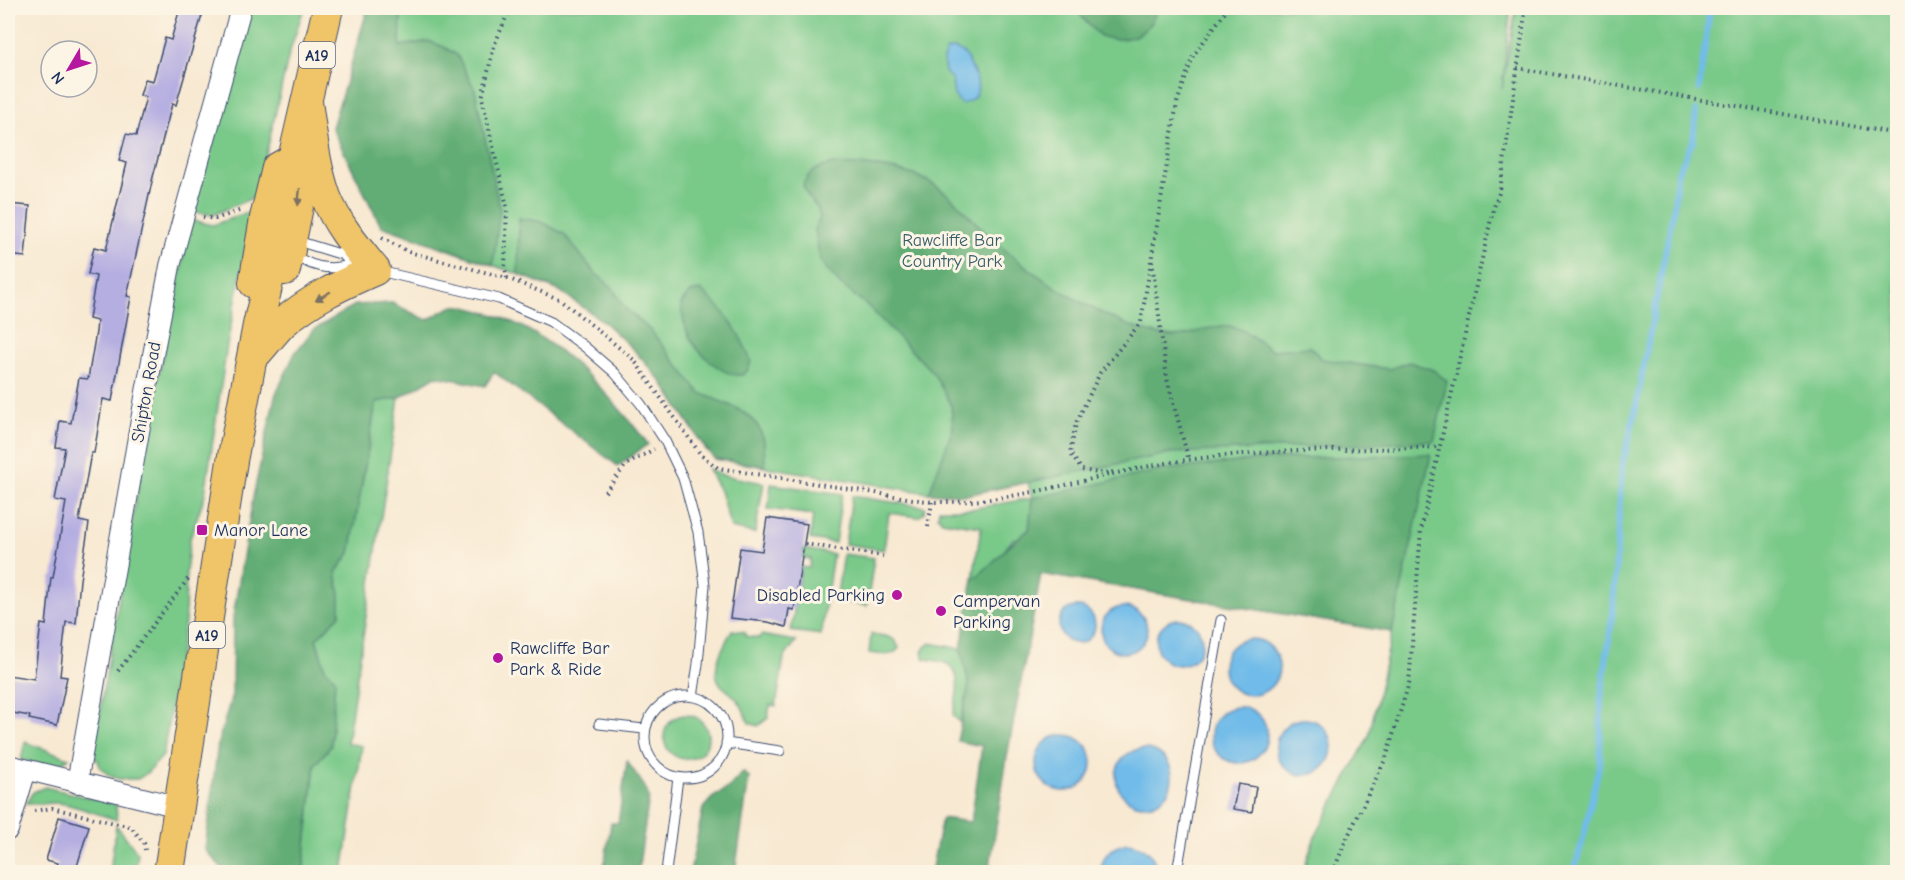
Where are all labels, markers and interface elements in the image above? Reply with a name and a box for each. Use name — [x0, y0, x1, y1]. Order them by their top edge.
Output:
north arrow — [39, 39, 99, 99]
road number: A19 — [299, 42, 335, 68]
text: N — [48, 68, 68, 88]
one-way arrow — [295, 188, 304, 207]
park label: Rawcliffe Bar Country Park — [902, 230, 1003, 272]
one-way arrow — [315, 290, 331, 301]
street label: Shipton Road — [127, 340, 166, 444]
place label: Manor Lane — [214, 520, 308, 541]
marker: Manor Lane — [195, 523, 209, 537]
place label: Disabled Parking — [757, 585, 885, 606]
marker: Disabled Parking — [890, 588, 904, 602]
place label: Campervan Parking — [953, 591, 1040, 633]
marker: Campervan Parking — [934, 604, 948, 618]
road number: A19 — [189, 622, 225, 648]
place label: Rawcliffe Bar Park & Ride — [510, 638, 610, 680]
marker: Rawcliffe Bar Park & Ride — [491, 651, 505, 665]

